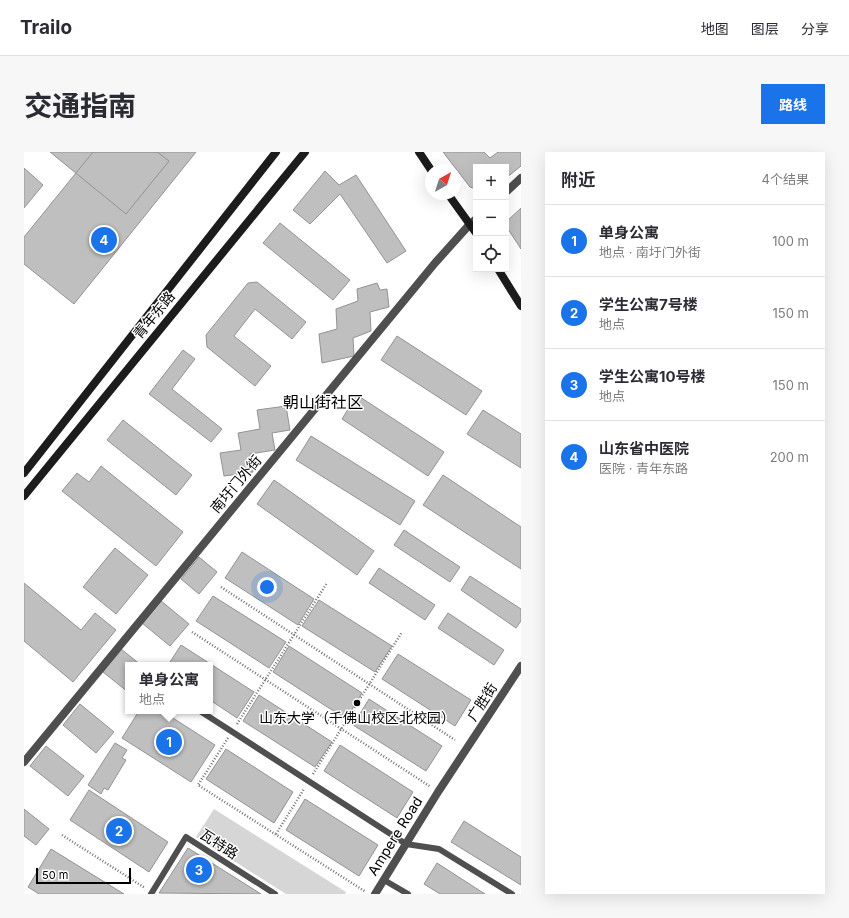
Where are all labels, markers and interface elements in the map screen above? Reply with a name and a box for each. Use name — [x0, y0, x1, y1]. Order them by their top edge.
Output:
text: Trailo — [20, 16, 72, 39]
text: 地图 — [701, 20, 729, 37]
text: 图层 — [751, 20, 779, 37]
text: 分享 — [801, 20, 829, 37]
button: 路线 — [761, 84, 825, 124]
text: 交通指南 — [24, 89, 136, 123]
north arrow — [425, 164, 461, 200]
map controls — [473, 164, 509, 272]
button: + — [473, 164, 509, 200]
text: 附近 — [561, 170, 595, 190]
text: 4个结果 — [762, 171, 809, 187]
button: − — [473, 200, 509, 236]
text: 单身公寓 — [599, 223, 659, 242]
pin: 4 — [91, 225, 117, 255]
text: 1 — [571, 233, 577, 249]
text: 100 m — [772, 233, 809, 249]
button: locate — [473, 236, 509, 272]
text: 地点 · 南圩门外街 — [599, 244, 701, 260]
street label: 青年东路 — [129, 288, 178, 342]
text: 学生公寓7号楼 — [599, 295, 698, 314]
text: 2 — [570, 305, 578, 321]
text: 150 m — [773, 305, 809, 321]
text: 地点 — [599, 316, 625, 332]
text: 学生公寓10号楼 — [599, 367, 706, 386]
text: 3 — [570, 377, 578, 393]
text: 150 m — [773, 377, 809, 393]
text: 地点 — [599, 388, 625, 404]
district label: 朝山街社区 — [283, 392, 363, 412]
text: 山东省中医院 — [599, 439, 689, 458]
text: 4 — [570, 449, 578, 465]
text: 200 m — [770, 449, 809, 465]
street label: 南圩门外街 — [207, 451, 265, 516]
text: 医院 · 青年东路 — [599, 460, 688, 476]
your location — [257, 577, 277, 597]
popup — [125, 662, 213, 714]
text: 单身公寓 — [139, 670, 199, 689]
street label: 广胜街 — [463, 679, 500, 724]
text: 地点 — [139, 691, 165, 707]
marker: 山东大学（千佛山校区北校园） — [352, 698, 362, 708]
place label: 山东大学（千佛山校区北校园） — [259, 709, 455, 726]
pin: 1 — [156, 727, 182, 757]
street label: Ampere Road — [364, 793, 426, 878]
pin: 2 — [106, 816, 132, 846]
street label: 瓦特路 — [197, 825, 242, 862]
pin: 3 — [186, 855, 212, 885]
scale bar — [36, 866, 131, 885]
text: 50 m — [42, 868, 68, 882]

